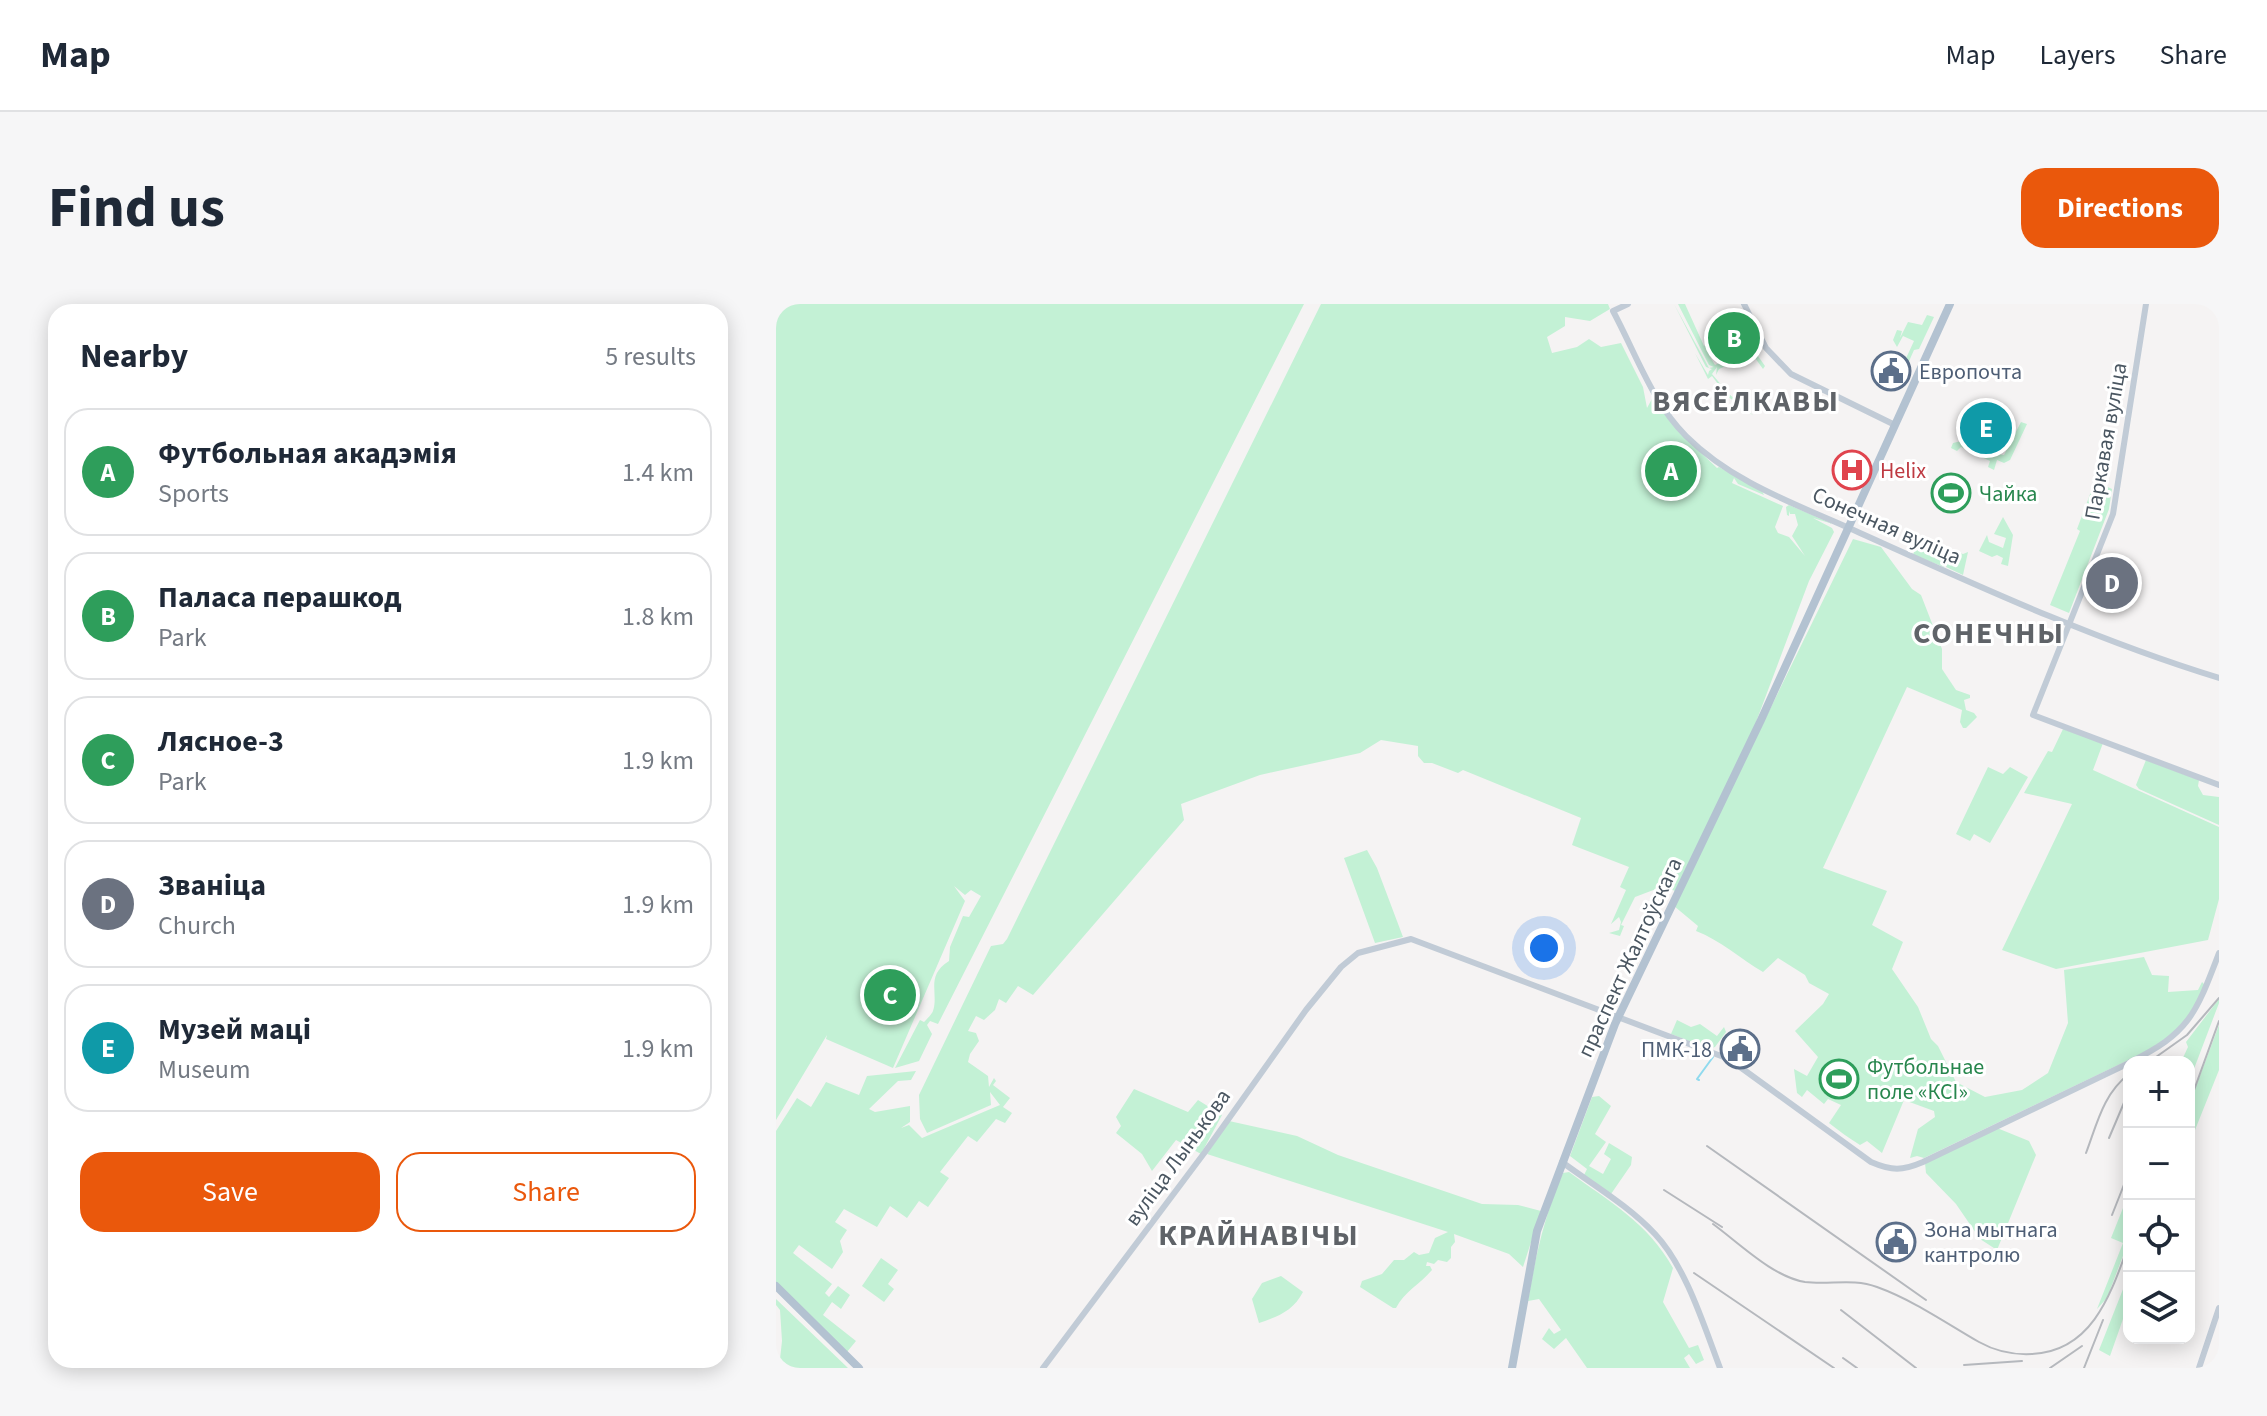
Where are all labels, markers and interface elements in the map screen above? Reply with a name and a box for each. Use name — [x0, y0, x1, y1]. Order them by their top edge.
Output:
text: Map — [40, 28, 111, 82]
text: Map — [1945, 35, 1995, 75]
text: Layers — [2039, 35, 2115, 75]
text: Share — [2159, 35, 2227, 75]
button: Directions — [2021, 168, 2219, 248]
text: Find us — [48, 169, 225, 248]
pin: B — [1708, 308, 1760, 368]
text: Nearby — [80, 332, 188, 381]
text: 5 results — [605, 338, 696, 375]
public building icon: Европочта — [1870, 350, 1912, 392]
place label: Европочта — [1919, 356, 2022, 388]
street label: Паркавая вуліца — [2076, 360, 2136, 522]
district label: ВЯСЁЛКАВЫ — [1652, 380, 1840, 423]
pin: E — [1960, 398, 2012, 458]
text: Футбольная акадэмія — [158, 432, 457, 475]
pin: A — [1645, 441, 1697, 501]
hospital icon: Helix — [1831, 449, 1873, 491]
text: A — [101, 454, 115, 491]
text: 1.4 km — [622, 454, 694, 491]
place label: Helix — [1880, 455, 1926, 487]
sports icon: Чайка — [1930, 472, 1972, 514]
text: Sports — [158, 475, 229, 512]
place label: Чайка — [1979, 478, 2037, 510]
street label: Сонечная вуліца — [1807, 479, 1966, 573]
pin: D — [2086, 553, 2138, 613]
text: Паласа перашкод — [158, 576, 402, 619]
text: B — [100, 598, 116, 635]
text: 1.8 km — [622, 598, 694, 635]
district label: СОНЕЧНЫ — [1913, 612, 2065, 655]
text: Park — [158, 619, 207, 656]
text: Лясное-3 — [158, 720, 284, 763]
text: C — [100, 742, 116, 779]
text: 1.9 km — [622, 742, 694, 779]
text: Park — [158, 763, 207, 800]
street label: праспект Жалтоўскага — [1569, 852, 1690, 1063]
text: Званіца — [158, 864, 266, 907]
text: D — [100, 886, 116, 923]
text: 1.9 km — [622, 886, 694, 923]
text: Church — [158, 907, 236, 944]
your location — [1524, 928, 1564, 968]
pin: C — [864, 965, 916, 1025]
text: Музей маці — [158, 1008, 311, 1051]
public building icon: ПМК-18 — [1719, 1028, 1761, 1070]
text: E — [101, 1030, 115, 1067]
text: 1.9 km — [622, 1030, 694, 1067]
place label: ПМК-18 — [1641, 1034, 1712, 1066]
text: Museum — [158, 1051, 251, 1088]
place label: Футбольнае поле «КСІ» — [1867, 1051, 1984, 1108]
map controls — [2123, 1056, 2195, 1344]
button: + — [2123, 1056, 2195, 1128]
sports icon: Футбольнае поле «КСІ» — [1818, 1058, 1860, 1100]
street label: вуліца Лынькова — [1117, 1082, 1239, 1233]
button: − — [2123, 1128, 2195, 1200]
button: Save — [80, 1152, 380, 1232]
button: Share — [396, 1152, 696, 1232]
button: locate — [2123, 1200, 2195, 1272]
district label: КРАЙНАВІЧЫ — [1158, 1214, 1360, 1257]
place label: Зона мытнага кантролю — [1924, 1214, 2058, 1271]
public building icon: Зона мытнага кантролю — [1875, 1221, 1917, 1263]
button: layers — [2123, 1272, 2195, 1344]

